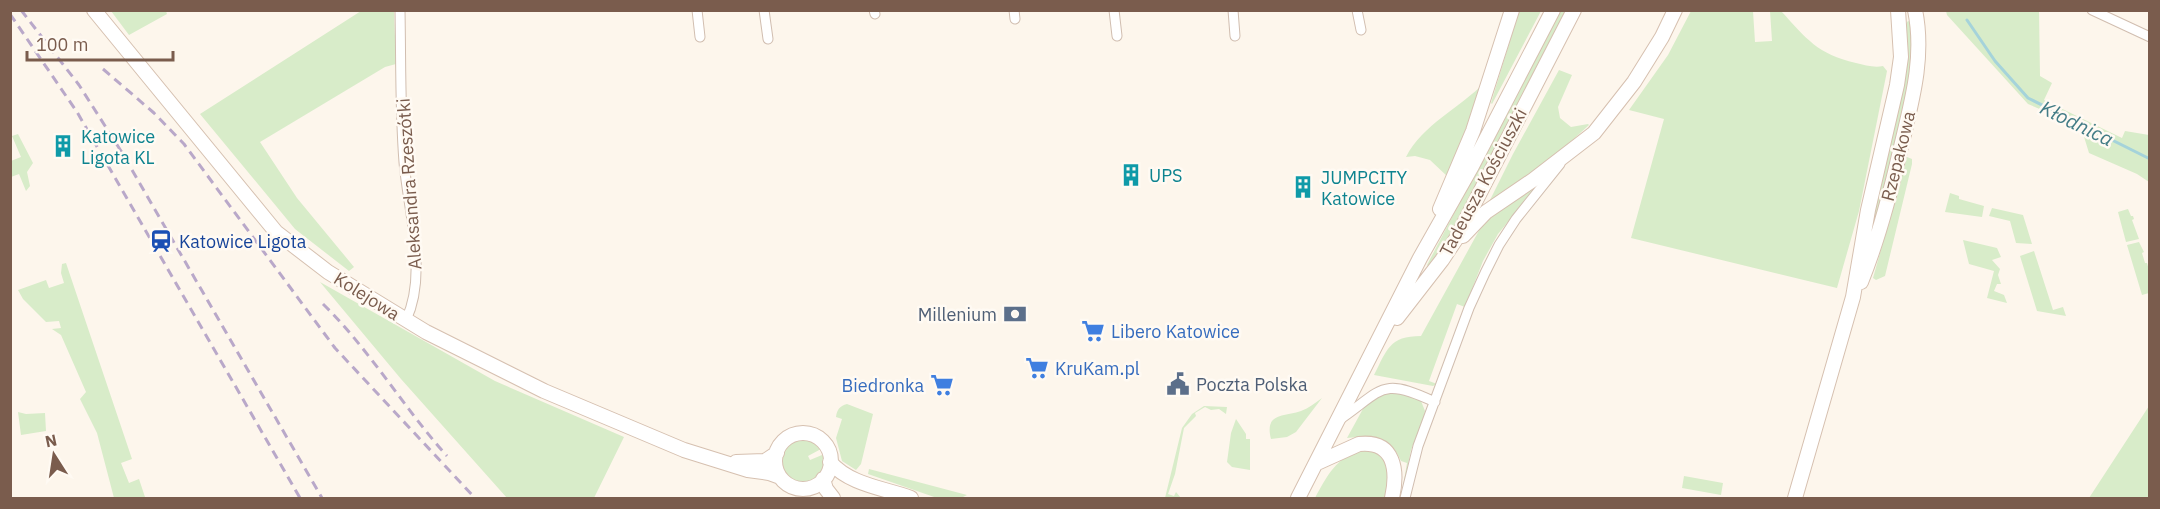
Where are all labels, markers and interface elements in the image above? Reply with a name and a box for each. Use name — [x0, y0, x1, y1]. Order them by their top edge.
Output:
scale bar — [27, 24, 172, 62]
text: 100 m — [36, 33, 88, 56]
water label: Kłodnica — [2036, 94, 2118, 152]
street label: Aleksandra Rzeszótki — [392, 98, 426, 270]
street label: Tadeusza Kościuszki — [1434, 104, 1532, 260]
street label: Rzepakowa — [1876, 108, 1920, 203]
place label: Katowice Ligota KL — [81, 125, 155, 169]
building icon: Katowice Ligota KL — [50, 133, 76, 159]
building icon: UPS — [1118, 162, 1144, 188]
place label: UPS — [1149, 164, 1183, 187]
place label: JUMPCITY Katowice — [1321, 166, 1408, 210]
building icon: JUMPCITY Katowice — [1290, 174, 1316, 200]
station icon: Katowice Ligota — [148, 228, 174, 254]
place label: Katowice Ligota — [179, 230, 307, 253]
street label: Kolejowa — [330, 267, 405, 325]
bank icon: Millenium — [1002, 301, 1028, 327]
place label: Millenium — [918, 303, 997, 326]
supermarket icon: Libero Katowice — [1080, 318, 1106, 344]
place label: Libero Katowice — [1111, 320, 1240, 343]
supermarket icon: KruKam.pl — [1024, 355, 1050, 381]
place label: KruKam.pl — [1055, 357, 1140, 380]
public building icon: Poczta Polska — [1165, 371, 1191, 397]
supermarket icon: Biedronka — [929, 372, 955, 398]
place label: Poczta Polska — [1196, 373, 1308, 396]
place label: Biedronka — [842, 374, 924, 397]
north arrow — [24, 425, 84, 485]
text: N — [43, 429, 59, 451]

